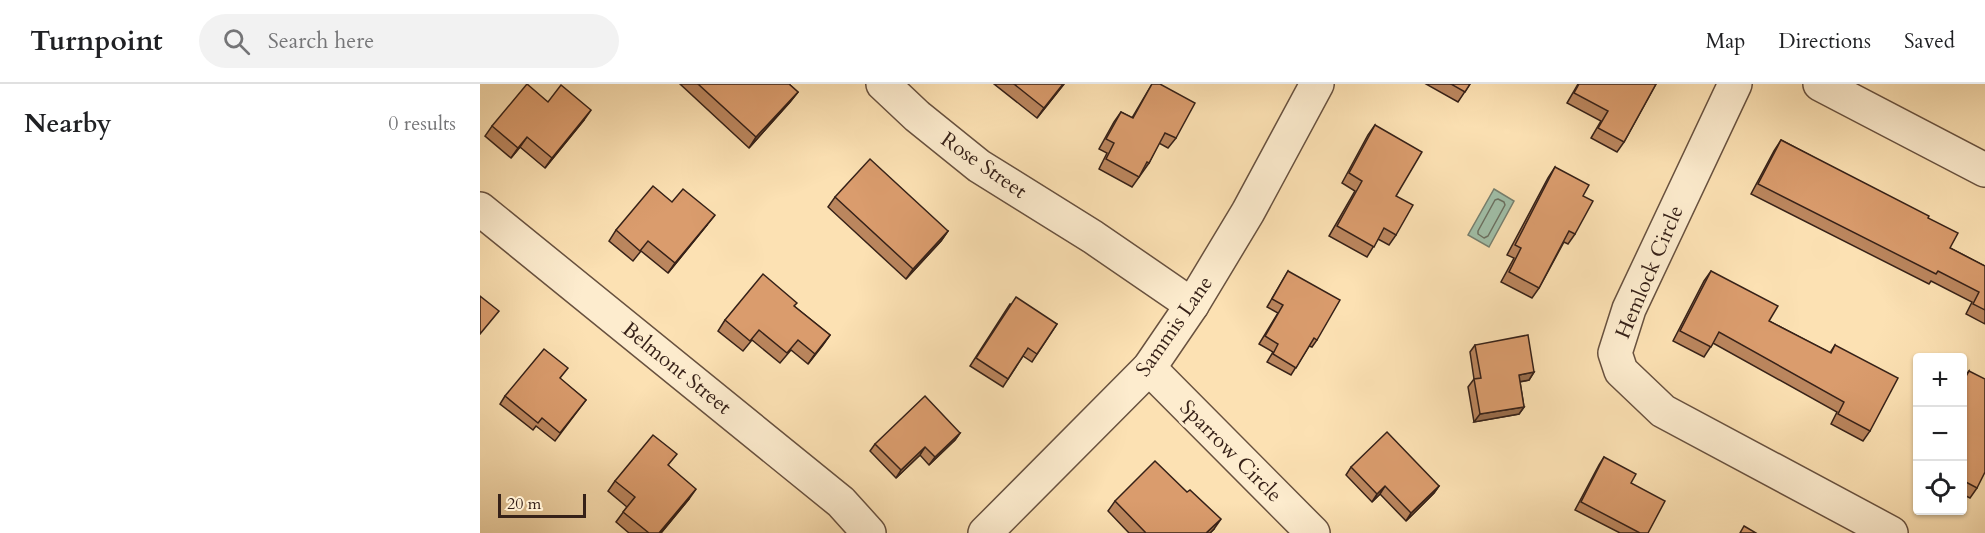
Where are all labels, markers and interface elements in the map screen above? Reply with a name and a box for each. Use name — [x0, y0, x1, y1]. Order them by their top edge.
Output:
search box — [199, 14, 619, 68]
text: Turnpoint — [30, 22, 163, 60]
icon: search — [220, 25, 253, 58]
text: Search here — [268, 26, 374, 56]
text: Map — [1705, 27, 1745, 56]
text: Directions — [1778, 27, 1871, 56]
text: Saved — [1904, 27, 1955, 56]
text: Nearby — [24, 106, 112, 141]
text: 0 results — [388, 110, 456, 137]
street label: Rose Street — [935, 125, 1033, 206]
street label: Hemlock Circle — [1608, 201, 1691, 343]
street label: Sammis Lane — [1129, 270, 1220, 382]
street label: Belmont Street — [616, 315, 738, 422]
map controls — [1913, 353, 1967, 515]
button: + — [1913, 353, 1967, 407]
street label: Sparrow Circle — [1173, 394, 1288, 509]
button: − — [1913, 407, 1967, 461]
button: locate — [1913, 461, 1967, 515]
scale bar — [498, 491, 586, 518]
text: 20 m — [507, 493, 541, 515]

